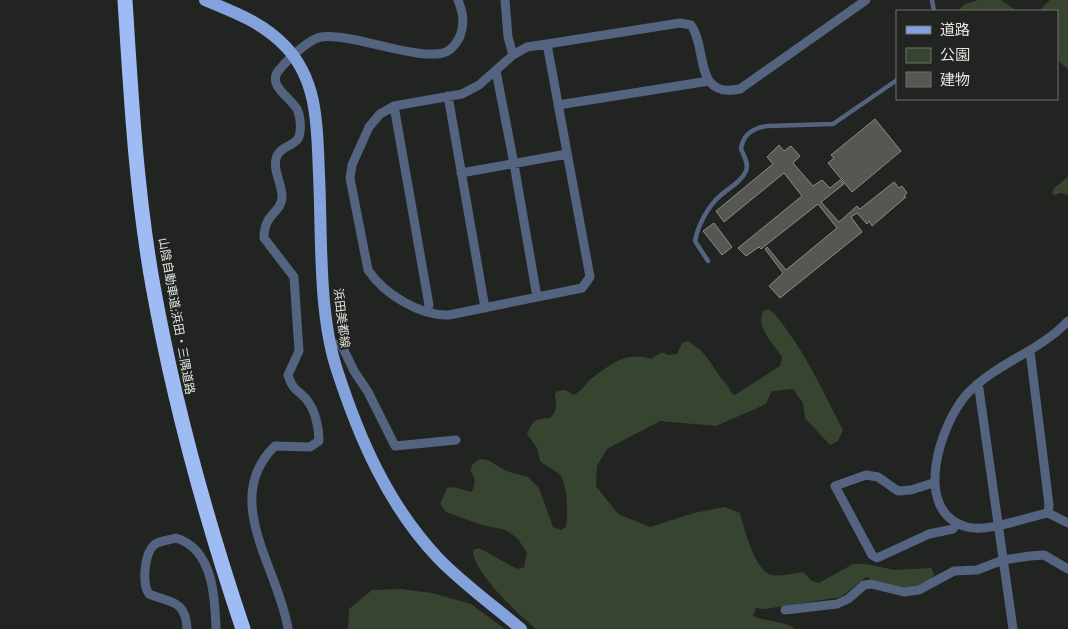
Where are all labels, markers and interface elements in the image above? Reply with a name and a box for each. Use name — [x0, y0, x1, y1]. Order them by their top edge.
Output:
legend — [896, 10, 1058, 100]
text: 道路 — [940, 18, 970, 41]
text: 公園 — [940, 43, 970, 66]
text: 建物 — [940, 68, 970, 91]
street label: 山陰自動車道;浜田・三隅道路 — [154, 236, 200, 396]
street label: 浜田美都線 — [329, 287, 355, 349]

